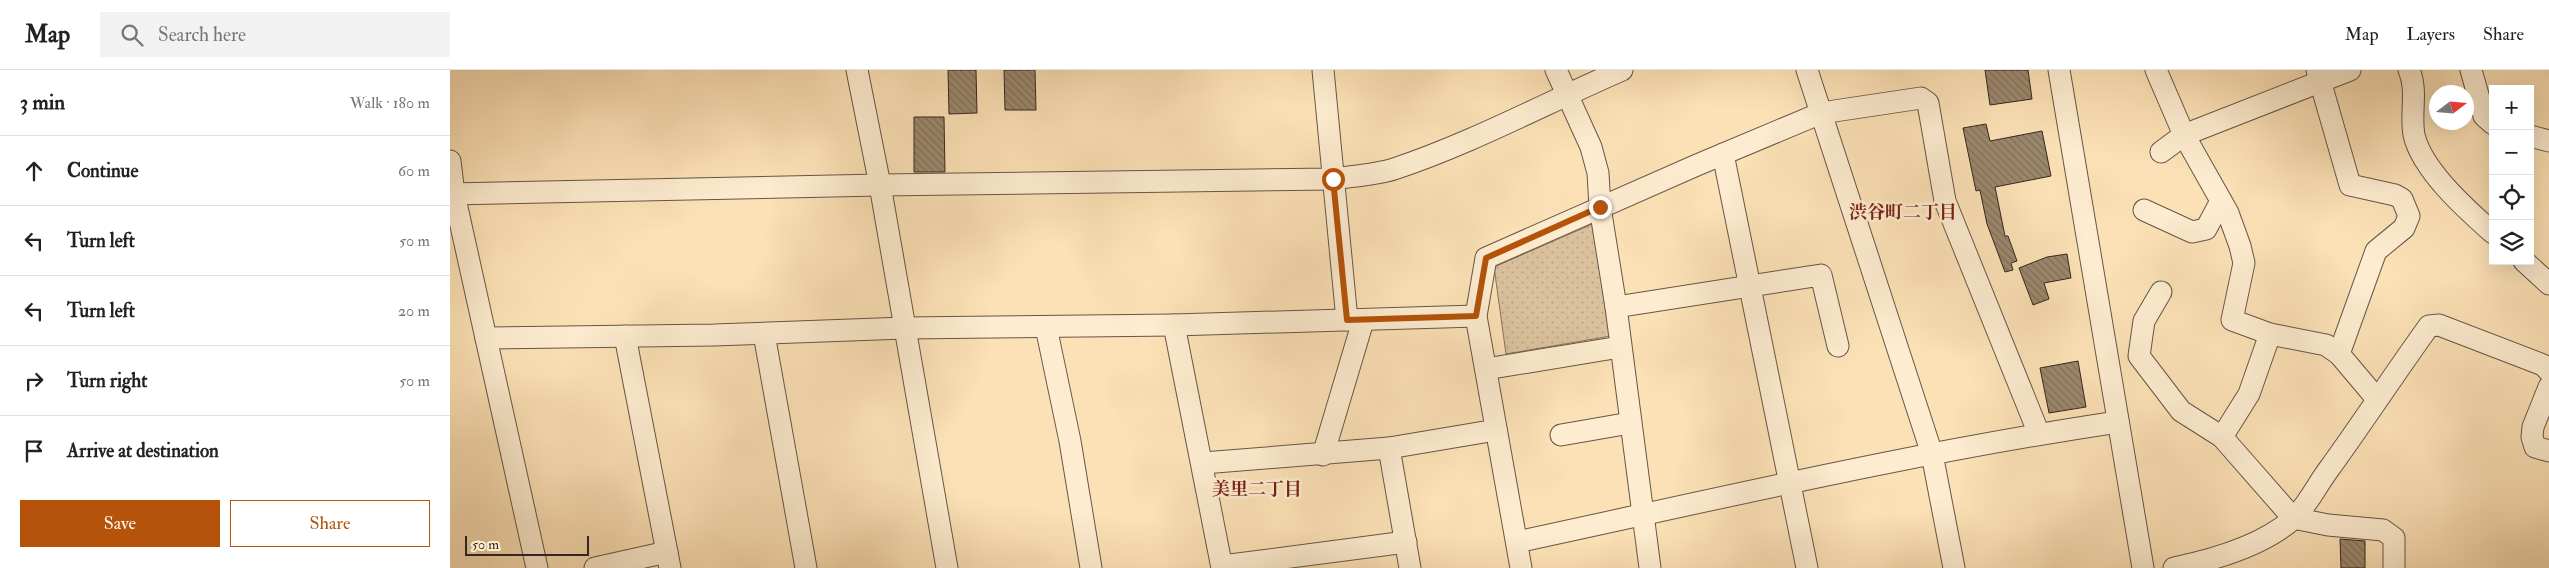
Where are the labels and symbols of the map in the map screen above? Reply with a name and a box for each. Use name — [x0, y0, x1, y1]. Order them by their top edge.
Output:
north arrow — [2429, 85, 2474, 130]
route start — [1322, 168, 1345, 191]
route end — [1589, 196, 1612, 219]
district label: 渋谷町二丁目 — [1849, 201, 1957, 224]
district label: 美里二丁目 — [1212, 478, 1302, 501]
scale bar — [465, 533, 589, 556]

